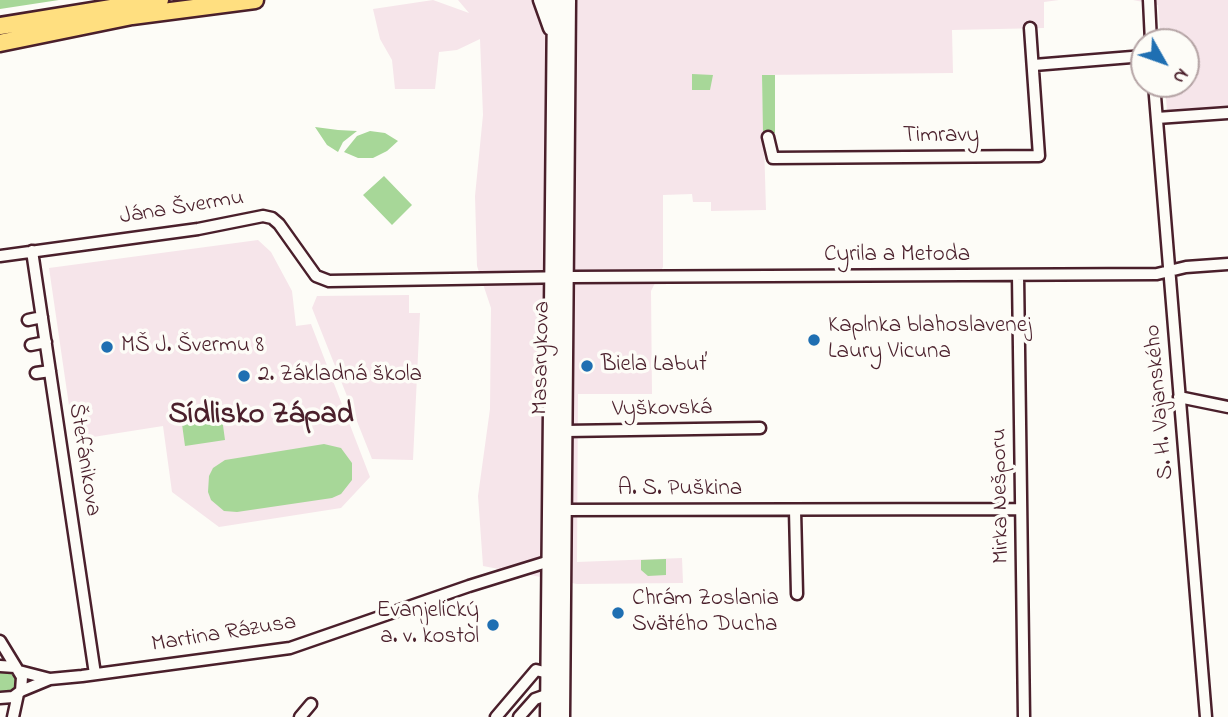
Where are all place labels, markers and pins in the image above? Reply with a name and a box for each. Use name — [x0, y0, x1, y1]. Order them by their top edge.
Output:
place label: Kaplnka blahoslavenej Laury Vicuna — [828, 313, 1032, 367]
marker: Kaplnka blahoslavenej Laury Vicuna — [806, 332, 822, 348]
place label: MŠ J. Švermu 8 — [121, 333, 264, 361]
marker: MŠ J. Švermu 8 — [99, 339, 115, 355]
place label: Biela Labuť — [601, 352, 707, 380]
marker: Biela Labuť — [579, 358, 595, 374]
place label: 2. Základná škola — [258, 362, 422, 390]
marker: 2. Základná škola — [236, 368, 252, 384]
place label: Chrám Zoslania Svätého Ducha — [632, 586, 779, 640]
place label: Evanjelický a. v. kostol — [376, 598, 479, 652]
marker: Chrám Zoslania Svätého Ducha — [610, 605, 626, 621]
marker: Evanjelický a. v. kostol — [485, 617, 501, 633]

